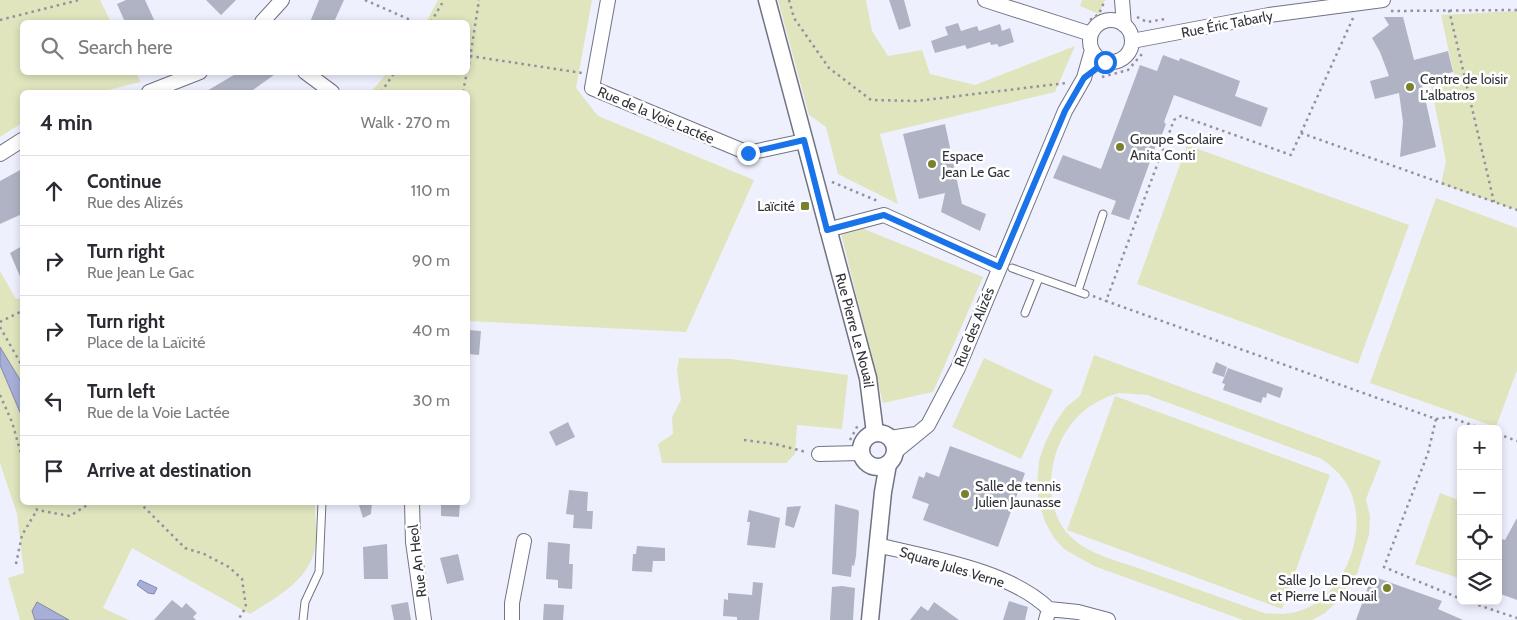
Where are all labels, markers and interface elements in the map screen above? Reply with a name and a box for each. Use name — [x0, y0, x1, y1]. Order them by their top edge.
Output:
street label: Rue Éric Tabarly — [1180, 6, 1274, 42]
search box — [20, 20, 470, 75]
icon: search — [38, 34, 66, 62]
text: Search here — [78, 36, 172, 59]
route start — [1094, 51, 1117, 74]
place label: Centre de loisir L'albatros — [1420, 70, 1508, 104]
marker: Centre de loisir L'albatros — [1404, 81, 1416, 93]
street label: Rue de la Voie Lactée — [595, 82, 717, 148]
text: 4 min — [40, 110, 93, 135]
text: Walk · 270 m — [361, 113, 450, 132]
place label: Groupe Scolaire Anita Conti — [1130, 130, 1223, 164]
marker: Groupe Scolaire Anita Conti — [1114, 141, 1126, 153]
route end — [737, 142, 760, 165]
place label: Espace Jean Le Gac — [941, 147, 1010, 181]
marker: Espace Jean Le Gac — [926, 158, 938, 170]
text: Continue — [87, 170, 161, 193]
icon: ahead — [40, 177, 68, 205]
text: 110 m — [411, 181, 450, 200]
text: Rue des Alizés — [87, 193, 183, 212]
place label: Laïcité — [757, 197, 795, 215]
marker: Laïcité — [799, 200, 811, 212]
text: Turn right — [87, 240, 165, 263]
icon: right — [40, 247, 68, 275]
text: 90 m — [412, 251, 450, 270]
text: Rue Jean Le Gac — [87, 263, 194, 282]
street label: Rue Pierre Le Nouail — [831, 271, 878, 389]
street label: Rue des Alizés — [950, 284, 998, 369]
text: Turn right — [87, 310, 165, 333]
icon: right — [40, 317, 68, 345]
text: 40 m — [412, 321, 450, 340]
text: Place de la Laïcité — [87, 333, 205, 352]
text: Turn left — [87, 380, 155, 403]
icon: left — [40, 387, 68, 415]
text: 30 m — [413, 391, 450, 410]
text: Rue de la Voie Lactée — [87, 403, 230, 422]
map controls — [1457, 425, 1502, 605]
button: + — [1457, 425, 1502, 470]
icon: arrive — [40, 457, 68, 485]
text: Arrive at destination — [87, 459, 251, 482]
button: − — [1457, 470, 1502, 515]
place label: Salle de tennis Julien Jaunasse — [974, 477, 1061, 511]
marker: Salle de tennis Julien Jaunasse — [959, 488, 971, 500]
button: locate — [1457, 515, 1502, 560]
street label: Rue An Heol — [404, 523, 430, 599]
street label: Square Jules Verne — [897, 542, 1007, 592]
button: layers — [1457, 560, 1502, 605]
place label: Salle Jo Le Drevo et Pierre Le Nouail — [1270, 571, 1378, 605]
marker: Salle Jo Le Drevo et Pierre Le Nouail — [1381, 582, 1393, 594]

